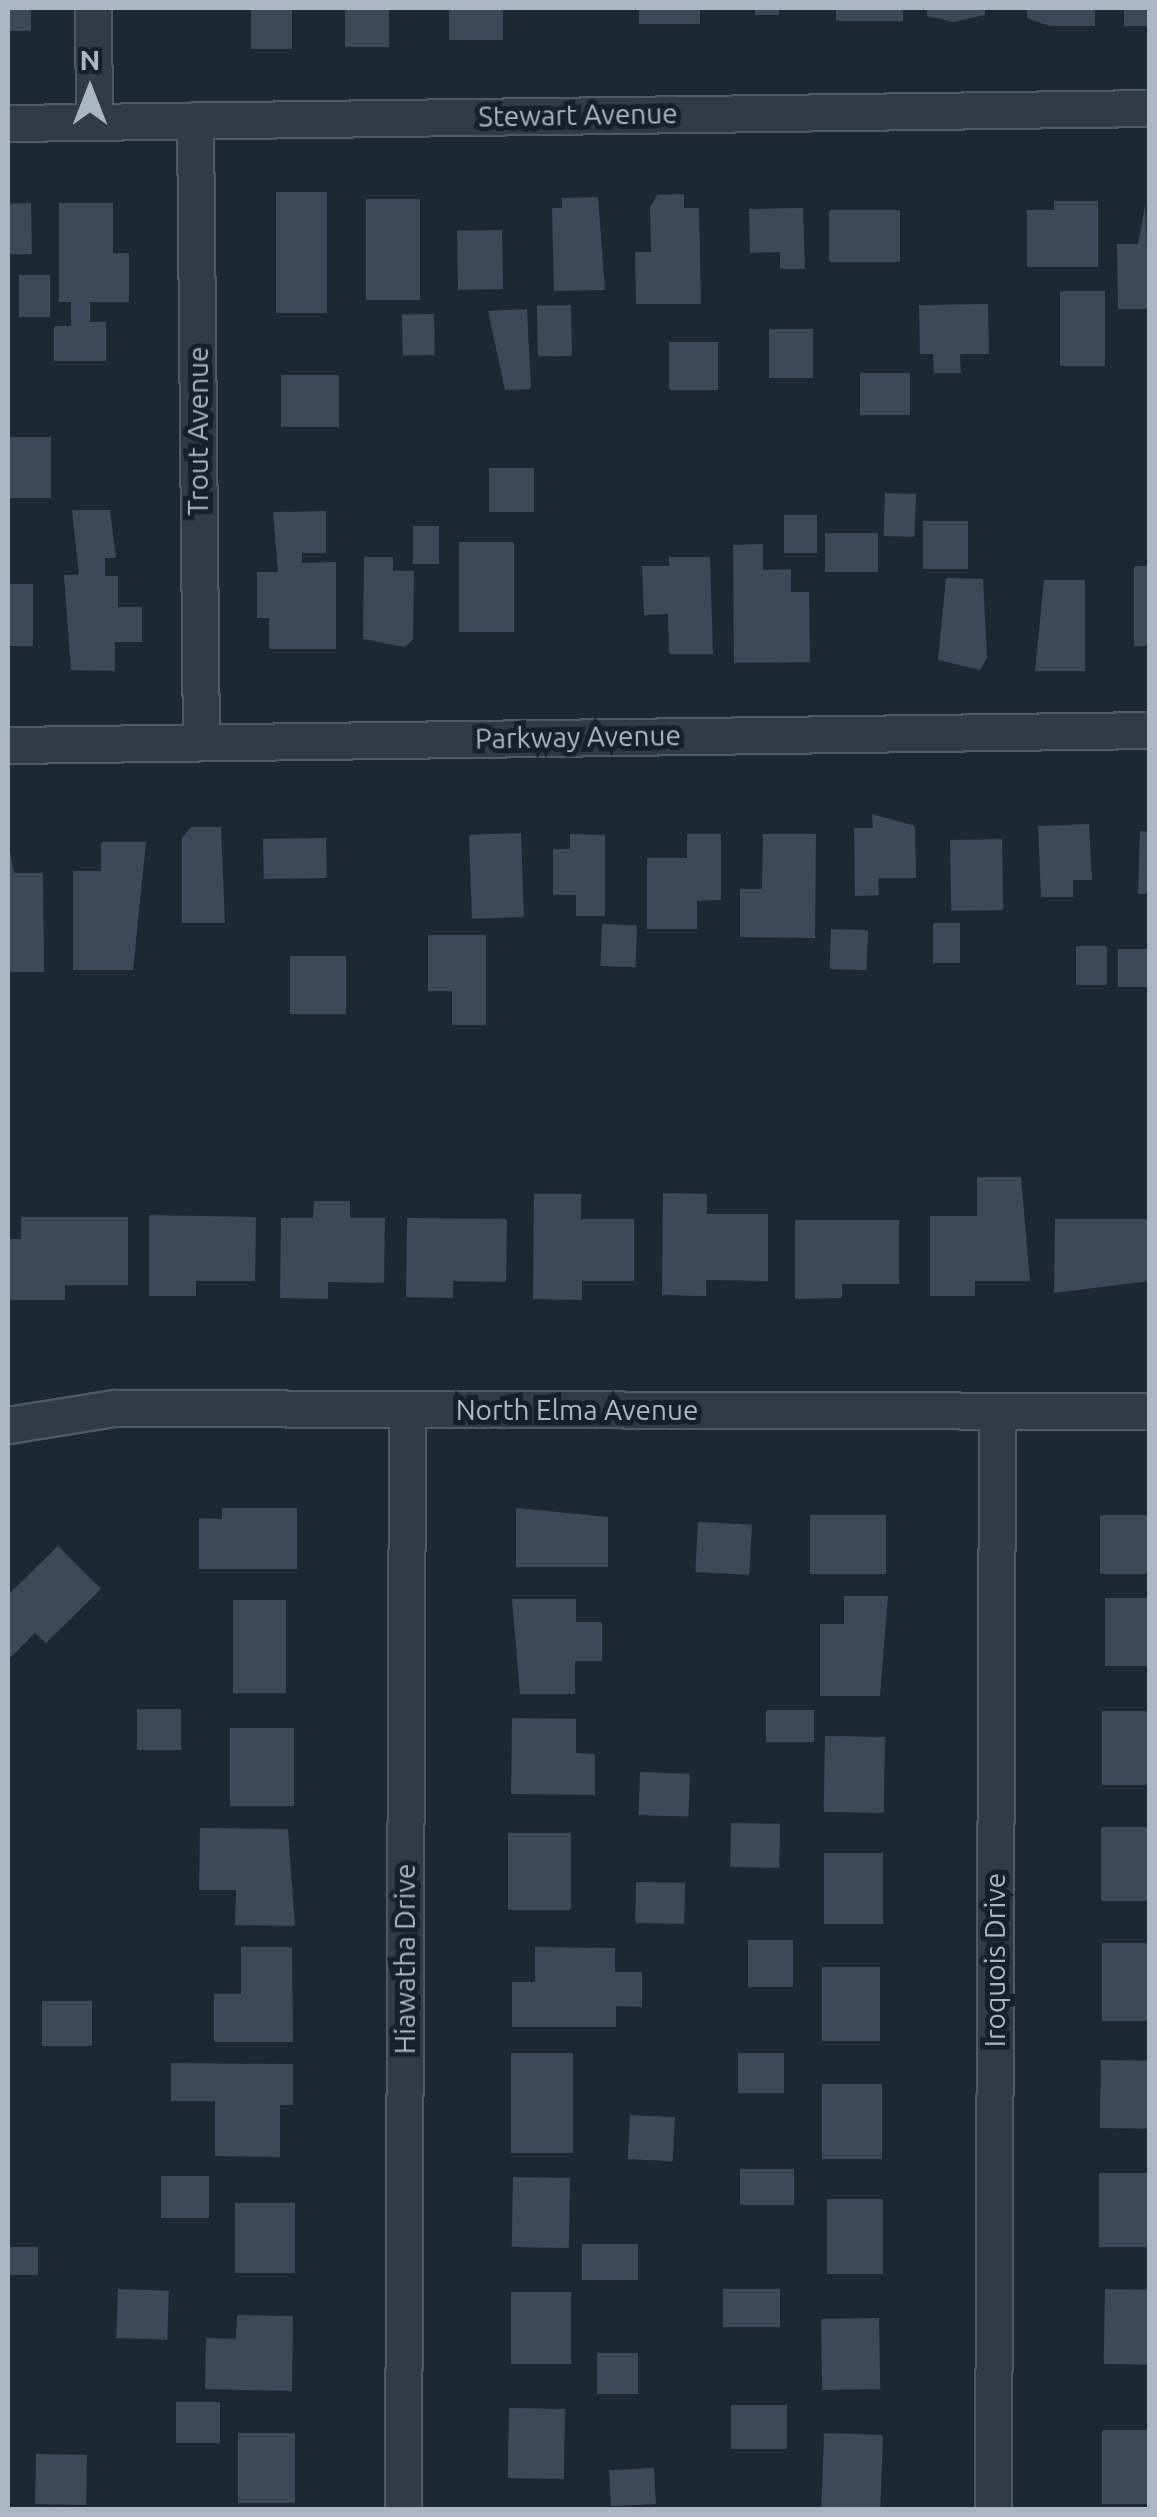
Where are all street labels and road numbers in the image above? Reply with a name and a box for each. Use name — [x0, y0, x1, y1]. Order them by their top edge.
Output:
street label: Stewart Avenue — [478, 96, 678, 134]
street label: Trout Avenue — [181, 346, 215, 516]
street label: Parkway Avenue — [475, 718, 681, 756]
street label: North Elma Avenue — [456, 1393, 698, 1427]
street label: Hiawatha Drive — [388, 1864, 422, 2054]
street label: Iroquois Drive — [978, 1873, 1012, 2047]

